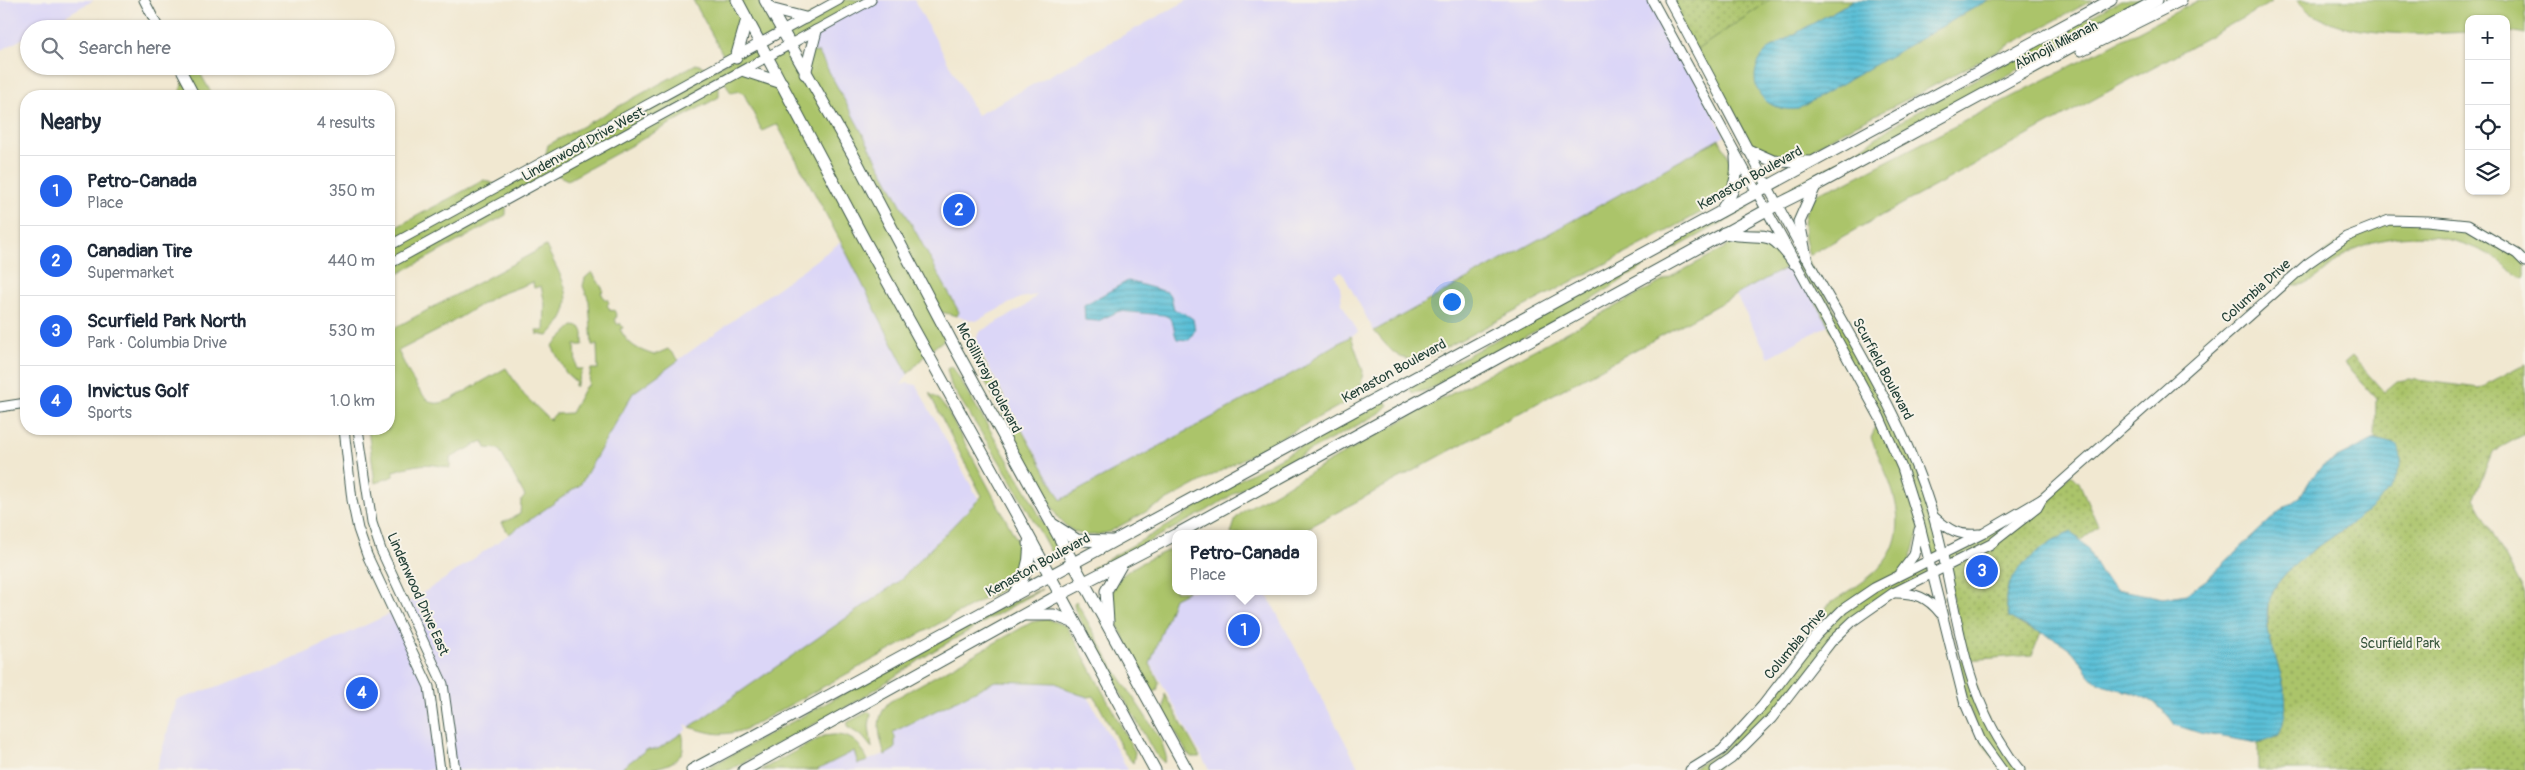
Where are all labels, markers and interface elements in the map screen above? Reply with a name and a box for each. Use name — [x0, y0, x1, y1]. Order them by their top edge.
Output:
map controls — [2465, 15, 2510, 195]
button: + — [2465, 15, 2510, 60]
street label: Abinojii Mikanah — [2012, 17, 2100, 73]
search box — [20, 20, 395, 75]
icon: search — [38, 34, 66, 62]
text: Search here — [78, 36, 171, 60]
button: − — [2465, 60, 2510, 105]
street label: Lindenwood Drive West — [519, 103, 648, 185]
button: locate — [2465, 105, 2510, 150]
text: Nearby — [40, 109, 101, 136]
text: 4 results — [317, 113, 375, 133]
street label: Kenaston Boulevard — [1695, 142, 1805, 214]
button: layers — [2465, 150, 2510, 195]
text: Petro-Canada — [87, 169, 197, 193]
text: 1 — [53, 181, 59, 201]
text: 350 m — [329, 181, 375, 201]
pin: 2 — [943, 191, 975, 229]
text: Place — [87, 193, 123, 213]
text: Canadian Tire — [87, 239, 192, 263]
text: 2 — [52, 251, 60, 271]
text: 440 m — [328, 251, 375, 271]
street label: Columbia Drive — [2218, 255, 2294, 327]
text: Supermarket — [87, 263, 174, 283]
your location — [1439, 289, 1465, 315]
text: Scurfield Park North — [87, 309, 246, 333]
street label: Scurfield Boulevard — [1849, 315, 1917, 423]
street label: McGillivray Boulevard — [953, 320, 1025, 436]
text: 3 — [52, 321, 60, 341]
text: 530 m — [329, 321, 375, 341]
text: Park · Columbia Drive — [87, 333, 227, 353]
street label: Kenaston Boulevard — [1339, 335, 1449, 407]
text: Invictus Golf — [87, 379, 190, 403]
text: 4 — [51, 391, 61, 411]
text: 1.0 km — [330, 391, 375, 411]
text: Sports — [87, 403, 132, 423]
street label: Kenaston Boulevard — [983, 529, 1093, 601]
street label: Lindenwood Drive East — [383, 530, 453, 658]
popup — [1172, 530, 1317, 595]
text: Petro-Canada — [1190, 541, 1299, 565]
pin: 3 — [1966, 552, 1998, 590]
text: Place — [1190, 565, 1226, 585]
street label: Columbia Drive — [1760, 605, 1830, 683]
pin: 1 — [1228, 611, 1260, 649]
park label: Scurfield Park — [2360, 635, 2440, 652]
pin: 4 — [346, 674, 378, 712]

